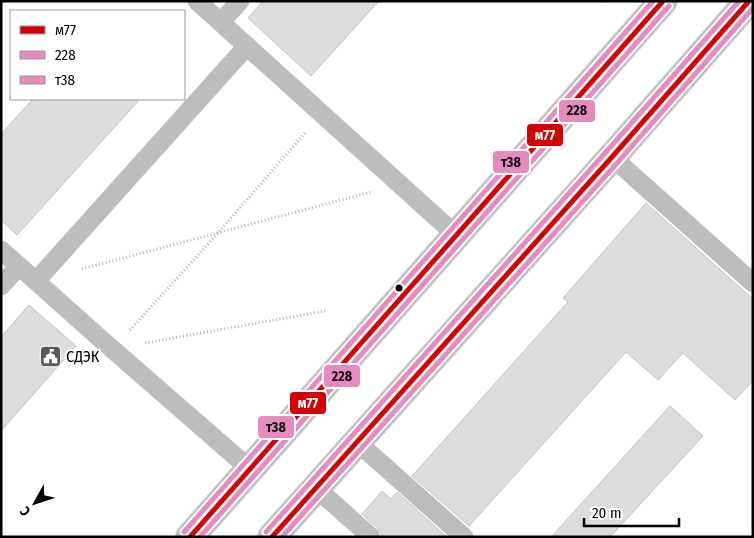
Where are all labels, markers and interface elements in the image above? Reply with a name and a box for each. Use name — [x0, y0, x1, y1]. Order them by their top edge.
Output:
legend — [10, 10, 185, 100]
text: м77 — [55, 21, 76, 39]
text: 228 — [55, 46, 76, 64]
text: т38 — [55, 71, 75, 89]
line badge: 228 — [558, 99, 596, 123]
text: 228 — [566, 102, 588, 119]
line badge: м77 — [526, 123, 564, 147]
text: м77 — [535, 127, 555, 144]
line badge: т38 — [492, 150, 530, 174]
text: т38 — [501, 154, 521, 171]
unlabelled marker — [394, 283, 404, 293]
public building icon: СДЭК — [38, 344, 62, 368]
place label: СДЭК — [66, 347, 100, 366]
line badge: 228 — [323, 364, 361, 388]
text: 228 — [331, 368, 353, 385]
line badge: м77 — [289, 391, 327, 415]
text: м77 — [298, 395, 318, 412]
line badge: т38 — [257, 415, 295, 439]
text: т38 — [266, 419, 286, 436]
north arrow — [10, 478, 60, 528]
scale bar — [584, 496, 679, 528]
text: С — [16, 502, 34, 519]
text: 20 m — [592, 504, 622, 522]

